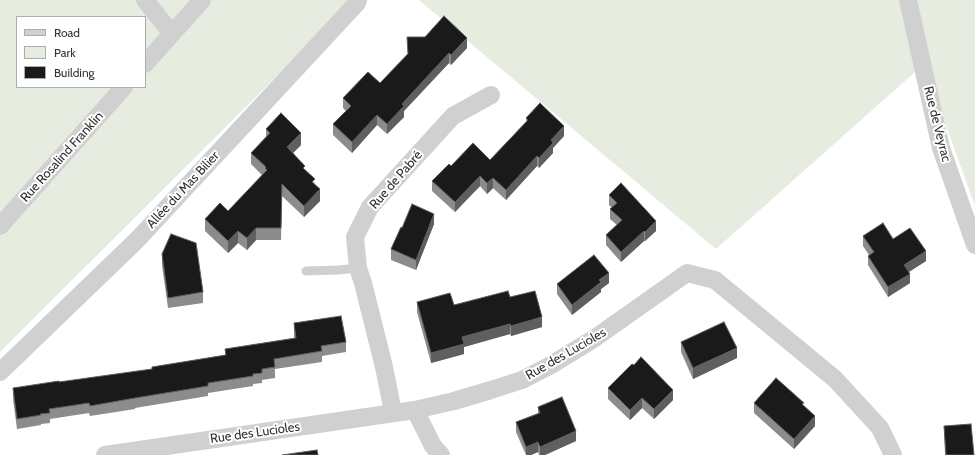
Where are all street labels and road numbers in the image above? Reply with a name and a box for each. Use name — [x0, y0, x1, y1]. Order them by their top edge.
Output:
street label: Rue de Veyrac — [920, 85, 954, 163]
street label: Rue Rosalind Franklin — [17, 109, 107, 205]
street label: Allée du Mas Bilier — [143, 148, 223, 232]
street label: Rue de Pabré — [366, 148, 426, 212]
street label: Rue des Lucioles — [523, 325, 609, 383]
street label: Rue des Lucioles — [209, 419, 301, 447]

